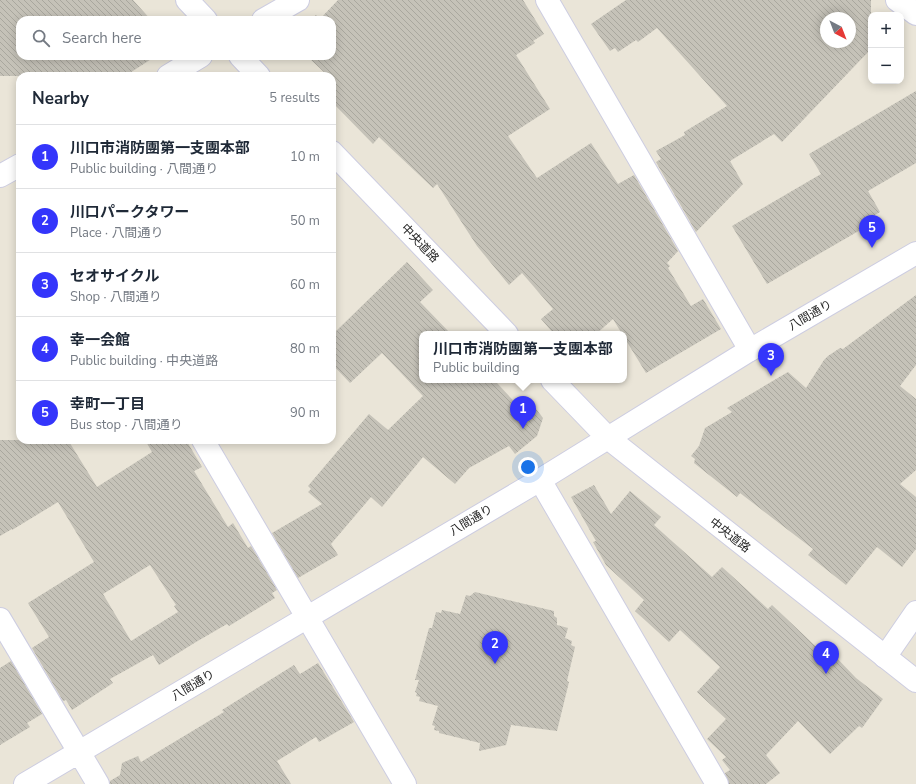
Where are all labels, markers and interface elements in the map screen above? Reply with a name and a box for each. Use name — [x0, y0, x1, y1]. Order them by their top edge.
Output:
north arrow — [820, 12, 856, 48]
map controls — [868, 12, 904, 84]
button: + — [868, 12, 904, 48]
search box — [16, 16, 336, 60]
icon: search — [30, 27, 52, 49]
text: Search here — [62, 28, 142, 48]
button: − — [868, 48, 904, 84]
text: Nearby — [32, 87, 89, 110]
text: 5 results — [269, 89, 320, 107]
text: 川口市消防團第一支團本部 — [70, 138, 250, 158]
text: 1 — [41, 148, 49, 166]
text: 10 m — [290, 148, 320, 166]
text: Public building · 八間通り — [70, 160, 218, 178]
text: 川口パークタワー — [70, 202, 189, 222]
text: 2 — [41, 212, 49, 230]
text: 50 m — [290, 212, 320, 230]
pin: 5 — [859, 215, 885, 248]
street label: 中央道路 — [398, 220, 442, 266]
text: Place · 八間通り — [70, 224, 163, 242]
text: セオサイクル — [70, 266, 159, 286]
text: 3 — [41, 276, 49, 294]
text: 60 m — [290, 276, 320, 294]
text: Shop · 八間通り — [70, 288, 162, 306]
street label: 八間通り — [785, 296, 835, 334]
text: 幸一会館 — [70, 330, 130, 350]
popup — [419, 331, 627, 383]
text: 川口市消防團第一支團本部 — [433, 339, 613, 359]
text: 4 — [41, 340, 49, 358]
text: 80 m — [290, 340, 320, 358]
pin: 3 — [758, 343, 784, 376]
text: Public building · 中央道路 — [70, 352, 218, 370]
text: Public building — [433, 359, 520, 377]
text: 幸町一丁目 — [70, 394, 145, 414]
pin: 1 — [510, 396, 536, 429]
text: 5 — [41, 404, 49, 422]
text: 90 m — [290, 404, 320, 422]
text: Bus stop · 八間通り — [70, 416, 183, 434]
your location — [518, 457, 538, 477]
street label: 八間通り — [446, 501, 496, 539]
street label: 中央道路 — [706, 514, 754, 556]
pin: 2 — [482, 631, 508, 664]
pin: 4 — [813, 641, 839, 674]
street label: 八間通り — [168, 666, 218, 704]

